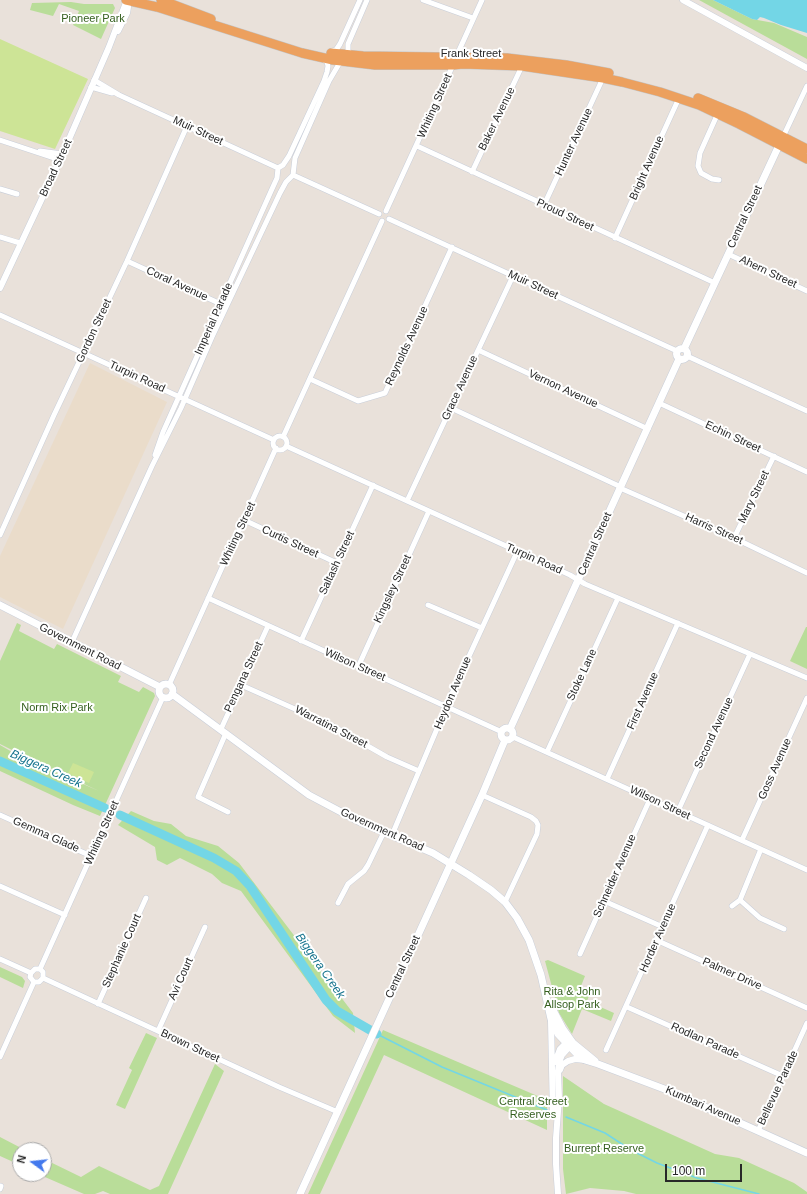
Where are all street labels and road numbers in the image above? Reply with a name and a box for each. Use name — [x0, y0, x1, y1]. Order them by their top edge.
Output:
street label: Frank Street — [441, 47, 501, 61]
street label: Whiting Street — [415, 72, 455, 140]
street label: Baker Avenue — [476, 85, 518, 153]
street label: Hunter Avenue — [553, 106, 595, 178]
street label: Muir Street — [171, 114, 225, 148]
street label: Bright Avenue — [627, 134, 667, 202]
street label: Broad Street — [37, 137, 75, 199]
street label: Central Street — [725, 183, 765, 251]
street label: Proud Street — [534, 196, 596, 234]
street label: Ahern Street — [737, 253, 799, 291]
street label: Coral Avenue — [144, 264, 210, 304]
street label: Muir Street — [506, 268, 560, 302]
street label: Imperial Parade — [192, 281, 236, 357]
street label: Gordon Street — [73, 297, 115, 365]
street label: Reynolds Avenue — [383, 304, 431, 388]
street label: Grace Avenue — [439, 353, 481, 423]
street label: Turpin Road — [107, 358, 167, 396]
street label: Vernon Avenue — [526, 367, 600, 411]
street label: Echin Street — [703, 418, 763, 456]
street label: Mary Street — [736, 469, 772, 525]
street label: Whiting Street — [217, 500, 259, 568]
street label: Central Street — [575, 510, 615, 578]
street label: Harris Street — [683, 510, 745, 548]
street label: Curtis Street — [260, 523, 320, 561]
street label: Saltash Street — [316, 529, 358, 597]
street label: Turpin Road — [504, 541, 564, 577]
street label: Kingsley Street — [371, 553, 415, 625]
street label: Government Road — [37, 621, 123, 673]
street label: Pengana Street — [222, 640, 266, 714]
street label: Wilson Street — [322, 646, 388, 684]
street label: Stoke Lane — [564, 647, 600, 703]
street label: Heydon Avenue — [432, 654, 474, 732]
street label: First Avenue — [624, 670, 662, 732]
street label: Second Avenue — [692, 695, 736, 771]
street label: Warratina Street — [293, 703, 369, 751]
street label: Goss Avenue — [756, 736, 794, 802]
street label: Wilson Street — [628, 783, 692, 823]
street label: Whiting Street — [82, 799, 122, 867]
street label: Government Road — [338, 806, 426, 854]
street label: Gemma Glade — [11, 814, 81, 856]
street label: Schneider Avenue — [591, 832, 639, 920]
street label: Horder Avenue — [637, 902, 679, 974]
street label: Stephanie Court — [100, 912, 144, 990]
street label: Central Street — [383, 933, 423, 1001]
street label: Palmer Drive — [700, 955, 764, 993]
street label: Avi Court — [166, 956, 196, 1002]
street label: Rodlan Parade — [669, 1020, 741, 1062]
street label: Brown Street — [158, 1027, 222, 1065]
street label: Bellevue Parade — [755, 1049, 801, 1127]
street label: Kumbari Avenue — [663, 1083, 743, 1129]

